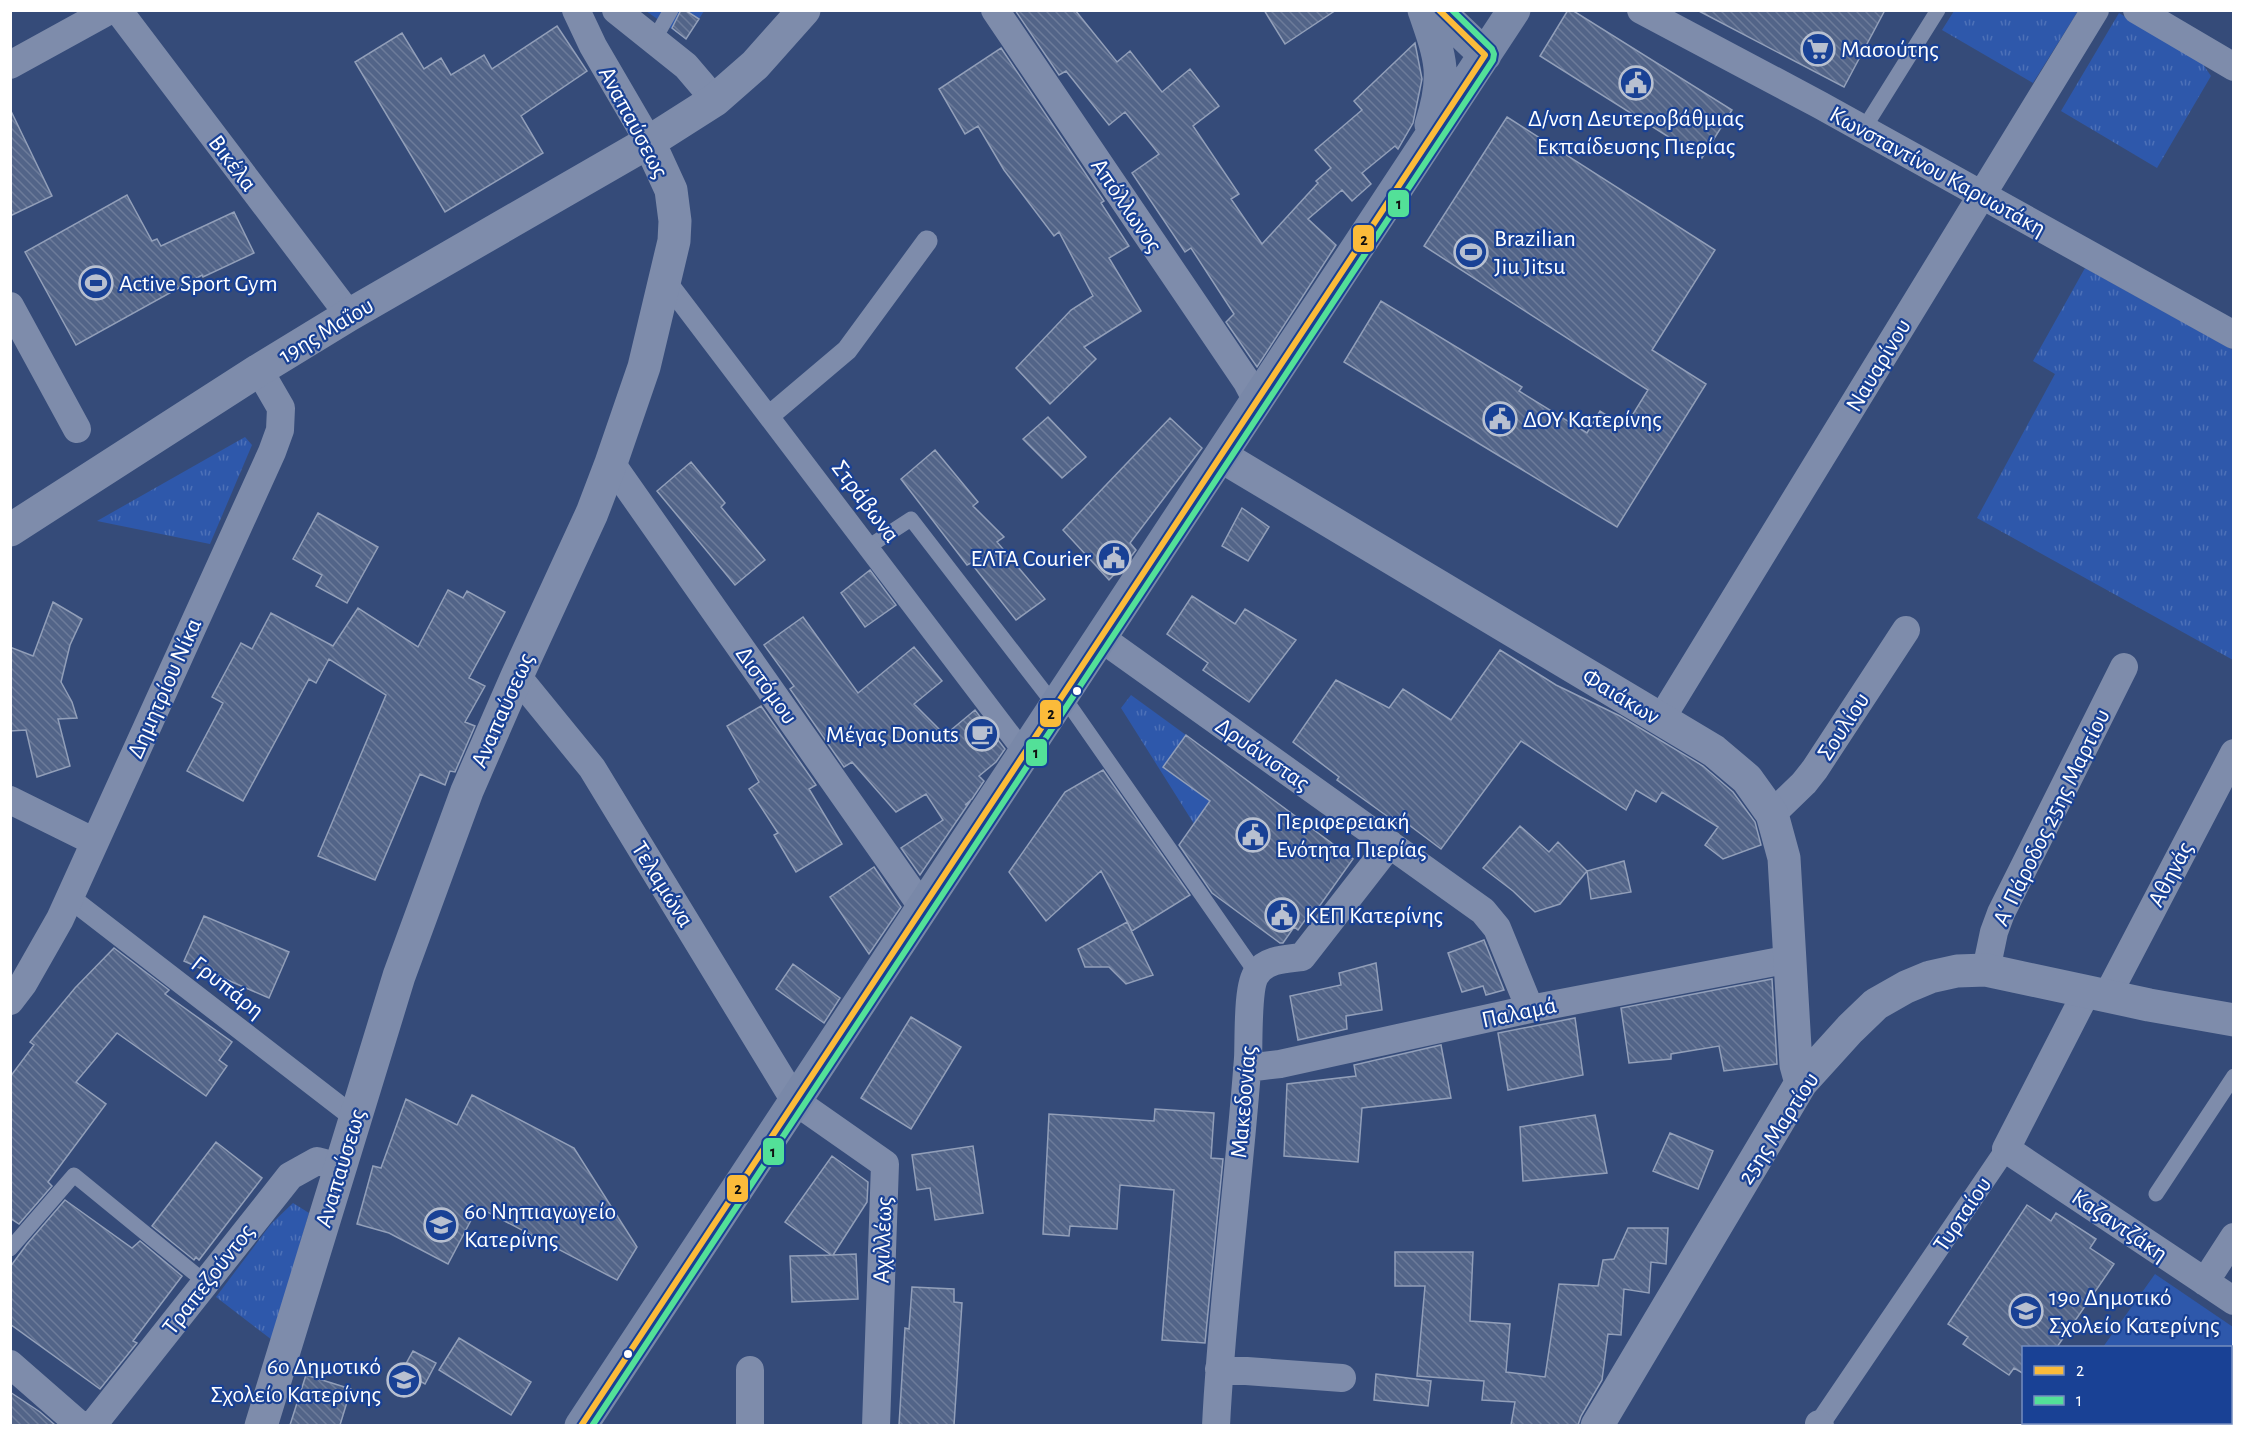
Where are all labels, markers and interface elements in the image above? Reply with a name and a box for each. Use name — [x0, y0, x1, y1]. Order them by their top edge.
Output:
supermarket icon: Μασούτης — [1800, 31, 1836, 67]
place label: Μασούτης — [1841, 38, 1939, 62]
street label: Αναπαύσεως — [594, 63, 672, 182]
public building icon: Δ/νση Δευτεροβάθμιας Εκπαίδευσης Πιερίας — [1618, 65, 1654, 101]
street label: Κωνσταντίνου Καρυωτάκη — [1825, 102, 2050, 241]
place label: Δ/νση Δευτεροβάθμιας Εκπαίδευσης Πιερίας — [1528, 107, 1744, 159]
street label: Βικέλα — [204, 131, 261, 196]
street label: Απόλλωνος — [1086, 154, 1166, 257]
line badge: 1 — [1387, 189, 1410, 218]
text: 1 — [1396, 196, 1402, 212]
line badge: 2 — [1352, 224, 1375, 253]
place label: Brazilian Jiu Jitsu — [1494, 227, 1576, 279]
text: 2 — [1360, 232, 1368, 248]
sports icon: Brazilian Jiu Jitsu — [1453, 234, 1489, 270]
sports icon: Active Sport Gym — [78, 265, 114, 301]
place label: Active Sport Gym — [119, 272, 278, 296]
street label: 19ης Μαΐου — [275, 293, 378, 368]
street label: Ναυαρίνου — [1842, 315, 1916, 416]
public building icon: ΔΟΥ Κατερίνης — [1482, 401, 1518, 437]
place label: ΔΟΥ Κατερίνης — [1523, 408, 1662, 432]
street label: Στράβωνα — [827, 456, 904, 547]
public building icon: ΕΛΤΑ Courier — [1096, 540, 1132, 576]
place label: ΕΛΤΑ Courier — [971, 547, 1091, 571]
street label: Δημητρίου Νίκα — [123, 615, 207, 762]
street label: Διστόμου — [731, 642, 801, 729]
street label: Αναπαύσεως — [467, 650, 539, 771]
street label: Φαιάκων — [1578, 665, 1663, 729]
unlabelled marker — [1071, 685, 1083, 697]
street label: Σουλίου — [1813, 688, 1874, 765]
line badge: 2 — [1039, 699, 1062, 728]
street label: Α΄ Πάροδος 25ης Μαρτίου — [1989, 705, 2115, 930]
text: 2 — [1047, 706, 1055, 722]
street label: Δρυάνιστας — [1211, 714, 1314, 796]
cafe icon: Μέγας Donuts — [964, 716, 1000, 752]
place label: Μέγας Donuts — [826, 723, 959, 747]
line badge: 1 — [1025, 738, 1048, 767]
text: 1 — [1033, 745, 1039, 761]
place label: Περιφερειακή Ενότητα Πιερίας — [1276, 810, 1427, 862]
public building icon: Περιφερειακή Ενότητα Πιερίας — [1235, 817, 1271, 853]
street label: Τελαμώνα — [626, 837, 698, 932]
street label: Αθηνάς — [2144, 838, 2198, 911]
public building icon: ΚΕΠ Κατερίνης — [1264, 897, 1300, 933]
place label: ΚΕΠ Κατερίνης — [1305, 904, 1443, 928]
street label: Γρυπάρη — [186, 952, 268, 1023]
street label: Παλαμά — [1480, 993, 1559, 1033]
street label: Μακεδονίας — [1227, 1045, 1261, 1159]
street label: 25ης Μαρτίου — [1734, 1068, 1824, 1189]
street label: Αναπαύσεως — [312, 1106, 370, 1230]
line badge: 1 — [762, 1137, 785, 1166]
text: 1 — [770, 1144, 776, 1160]
street label: Τυρταίου — [1929, 1173, 1996, 1256]
line badge: 2 — [726, 1174, 749, 1203]
text: 2 — [734, 1181, 742, 1197]
street label: Καζαντζάκη — [2067, 1185, 2172, 1267]
street label: Αχιλλέως — [869, 1196, 897, 1284]
place label: 6ο Νηπιαγωγείο Κατερίνης — [464, 1200, 616, 1252]
school or university icon: 6ο Νηπιαγωγείο Κατερίνης — [423, 1207, 459, 1243]
street label: Τραπεζούντος — [158, 1220, 259, 1339]
place label: 19ο Δημοτικό Σχολείο Κατερίνης — [2049, 1286, 2219, 1338]
school or university icon: 19ο Δημοτικό Σχολείο Κατερίνης — [2008, 1293, 2044, 1329]
legend — [2022, 1346, 2232, 1424]
unlabelled marker — [622, 1348, 634, 1360]
place label: 6ο Δημοτικό Σχολείο Κατερίνης — [211, 1355, 381, 1407]
school or university icon: 6ο Δημοτικό Σχολείο Κατερίνης — [386, 1362, 422, 1398]
text: 2 — [2076, 1362, 2084, 1380]
text: 1 — [2076, 1392, 2082, 1410]

